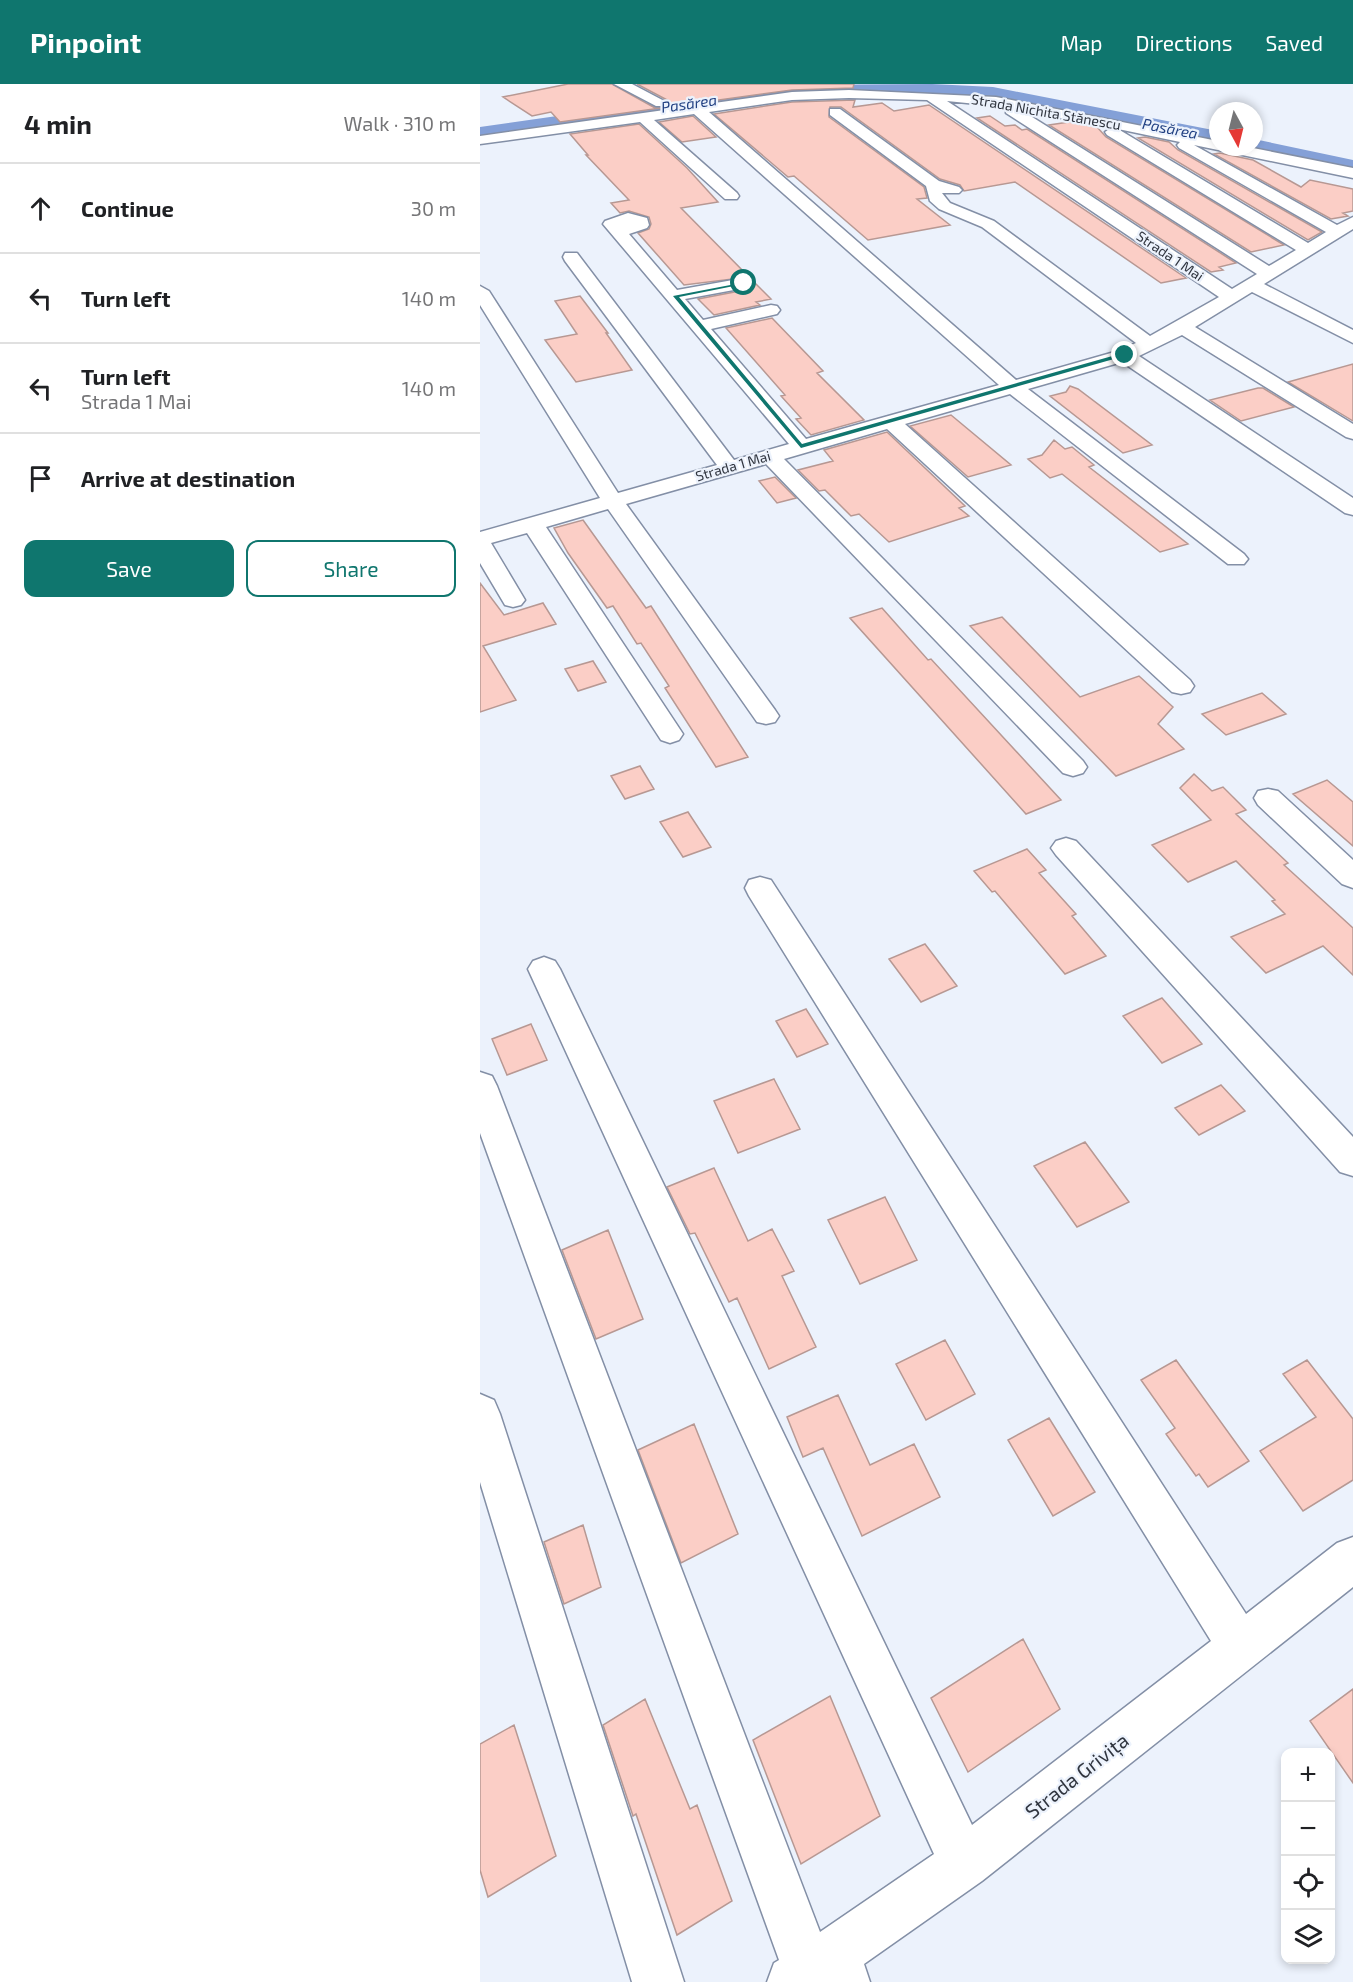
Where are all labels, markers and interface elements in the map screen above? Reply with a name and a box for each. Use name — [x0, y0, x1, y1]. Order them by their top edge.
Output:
text: Pinpoint — [30, 25, 141, 59]
text: Map — [1060, 30, 1103, 55]
text: Directions — [1136, 30, 1232, 55]
text: Saved — [1265, 30, 1323, 55]
water label: Pasărea — [660, 90, 718, 116]
street label: Strada Nichita Stănescu — [970, 90, 1122, 133]
north arrow — [1209, 102, 1263, 156]
text: 4 min — [24, 108, 92, 139]
text: Walk · 310 m — [344, 111, 456, 135]
water label: Pasărea — [1141, 114, 1199, 142]
icon: ahead — [24, 192, 57, 225]
text: Continue — [81, 195, 174, 221]
text: 30 m — [411, 196, 456, 220]
street label: Strada 1 Mai — [1133, 227, 1207, 284]
route start — [730, 269, 756, 295]
icon: left — [24, 282, 57, 315]
text: Turn left — [81, 285, 170, 311]
text: 140 m — [402, 286, 456, 310]
route end — [1111, 341, 1137, 367]
text: Turn left — [81, 363, 170, 389]
icon: left — [24, 372, 57, 405]
text: 140 m — [402, 376, 456, 400]
text: Strada 1 Mai — [81, 389, 192, 413]
street label: Strada 1 Mai — [693, 447, 772, 484]
icon: arrive — [24, 462, 57, 495]
text: Arrive at destination — [81, 465, 295, 491]
button: Save — [24, 540, 234, 597]
button: Share — [246, 540, 456, 597]
street label: Strada Grivița — [1020, 1727, 1134, 1825]
map controls — [1281, 1748, 1335, 1964]
button: + — [1281, 1748, 1335, 1802]
button: − — [1281, 1802, 1335, 1856]
button: locate — [1281, 1856, 1335, 1910]
button: layers — [1281, 1910, 1335, 1964]

